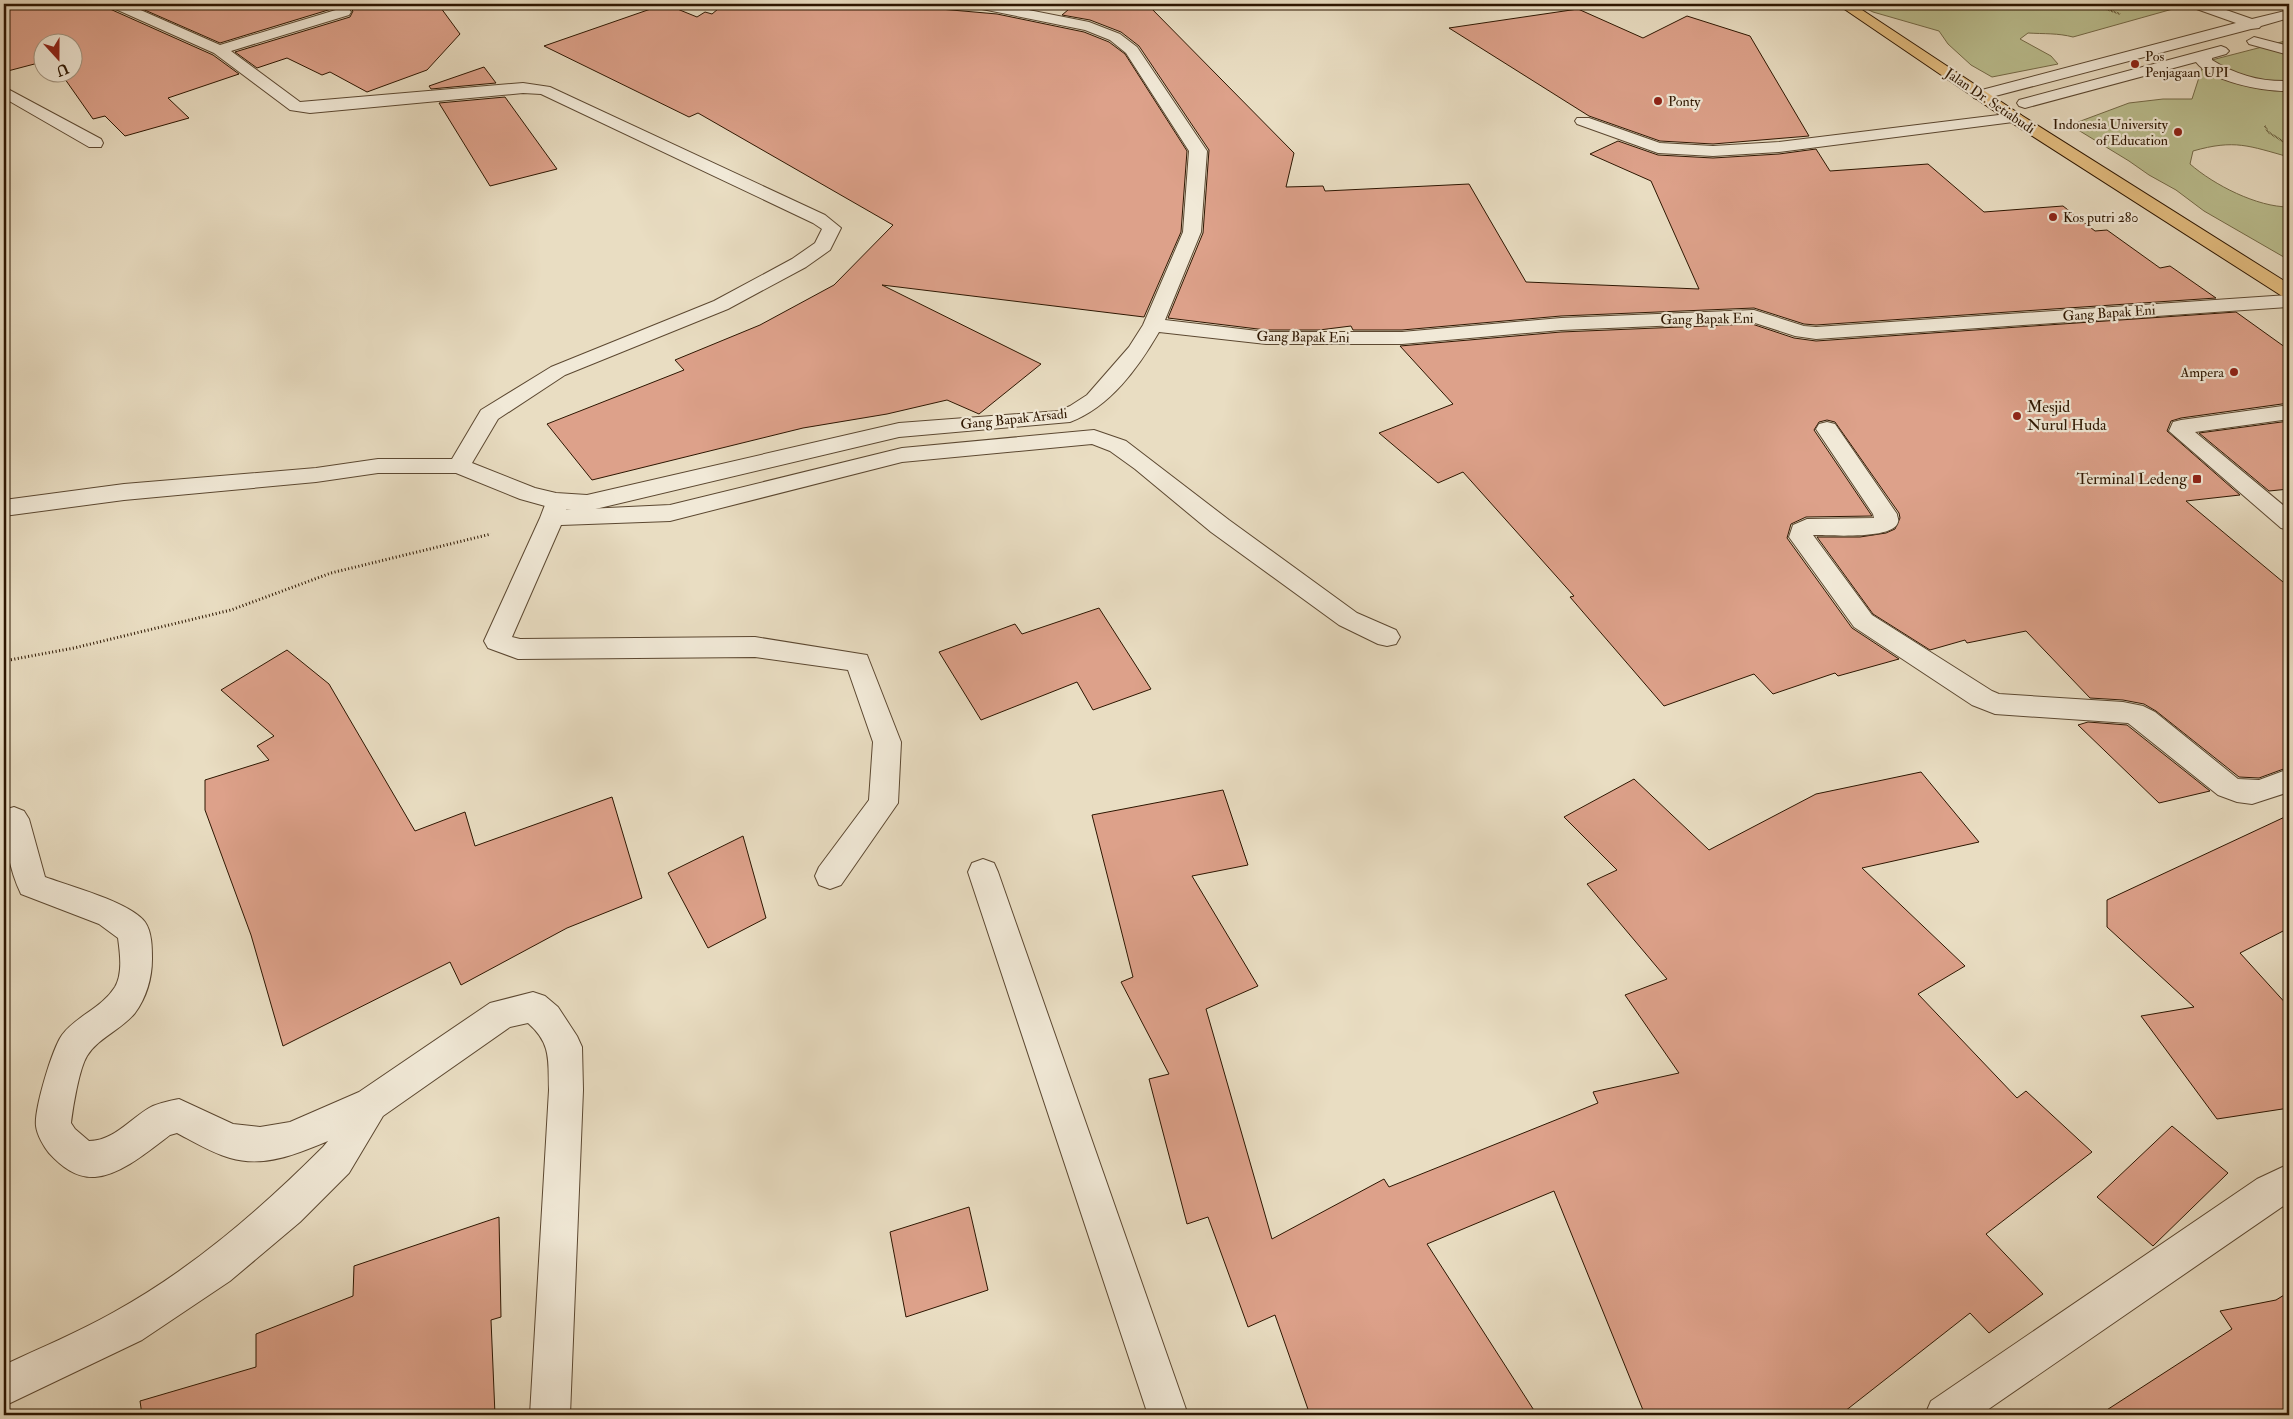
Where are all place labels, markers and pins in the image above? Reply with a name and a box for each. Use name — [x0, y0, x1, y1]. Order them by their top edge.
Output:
place label: Pos Penjagaan UPI — [2145, 48, 2229, 81]
marker: Pos Penjagaan UPI — [2129, 58, 2141, 70]
place label: Ponty — [1668, 93, 1701, 111]
marker: Ponty — [1652, 95, 1664, 107]
place label: Indonesia University of Education — [2053, 116, 2169, 149]
marker: Indonesia University of Education — [2172, 126, 2184, 138]
place label: Kos putri 280 — [2063, 209, 2139, 227]
marker: Kos putri 280 — [2047, 211, 2059, 223]
place label: Ampera — [2179, 364, 2224, 382]
marker: Ampera — [2228, 366, 2240, 378]
place label: Mesjid Nurul Huda — [2027, 397, 2107, 435]
marker: Mesjid Nurul Huda — [2011, 410, 2023, 422]
place label: Terminal Ledeng — [2077, 469, 2188, 489]
marker: Terminal Ledeng — [2191, 473, 2203, 485]

